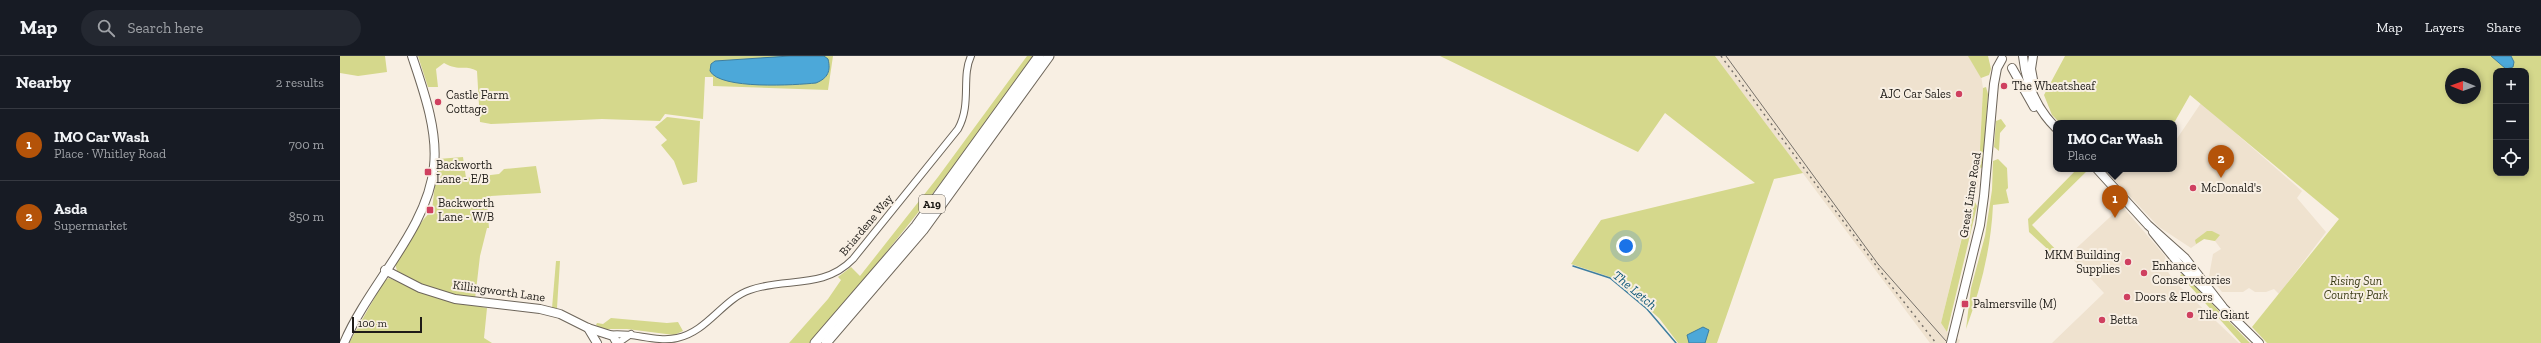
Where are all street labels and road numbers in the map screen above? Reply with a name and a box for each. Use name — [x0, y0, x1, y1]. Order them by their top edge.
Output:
street label: Great Lime Road — [1956, 151, 1984, 239]
street label: Briardene Way — [836, 191, 896, 259]
road number: A19 — [919, 195, 945, 213]
street label: Killingworth Lane — [452, 278, 546, 304]

